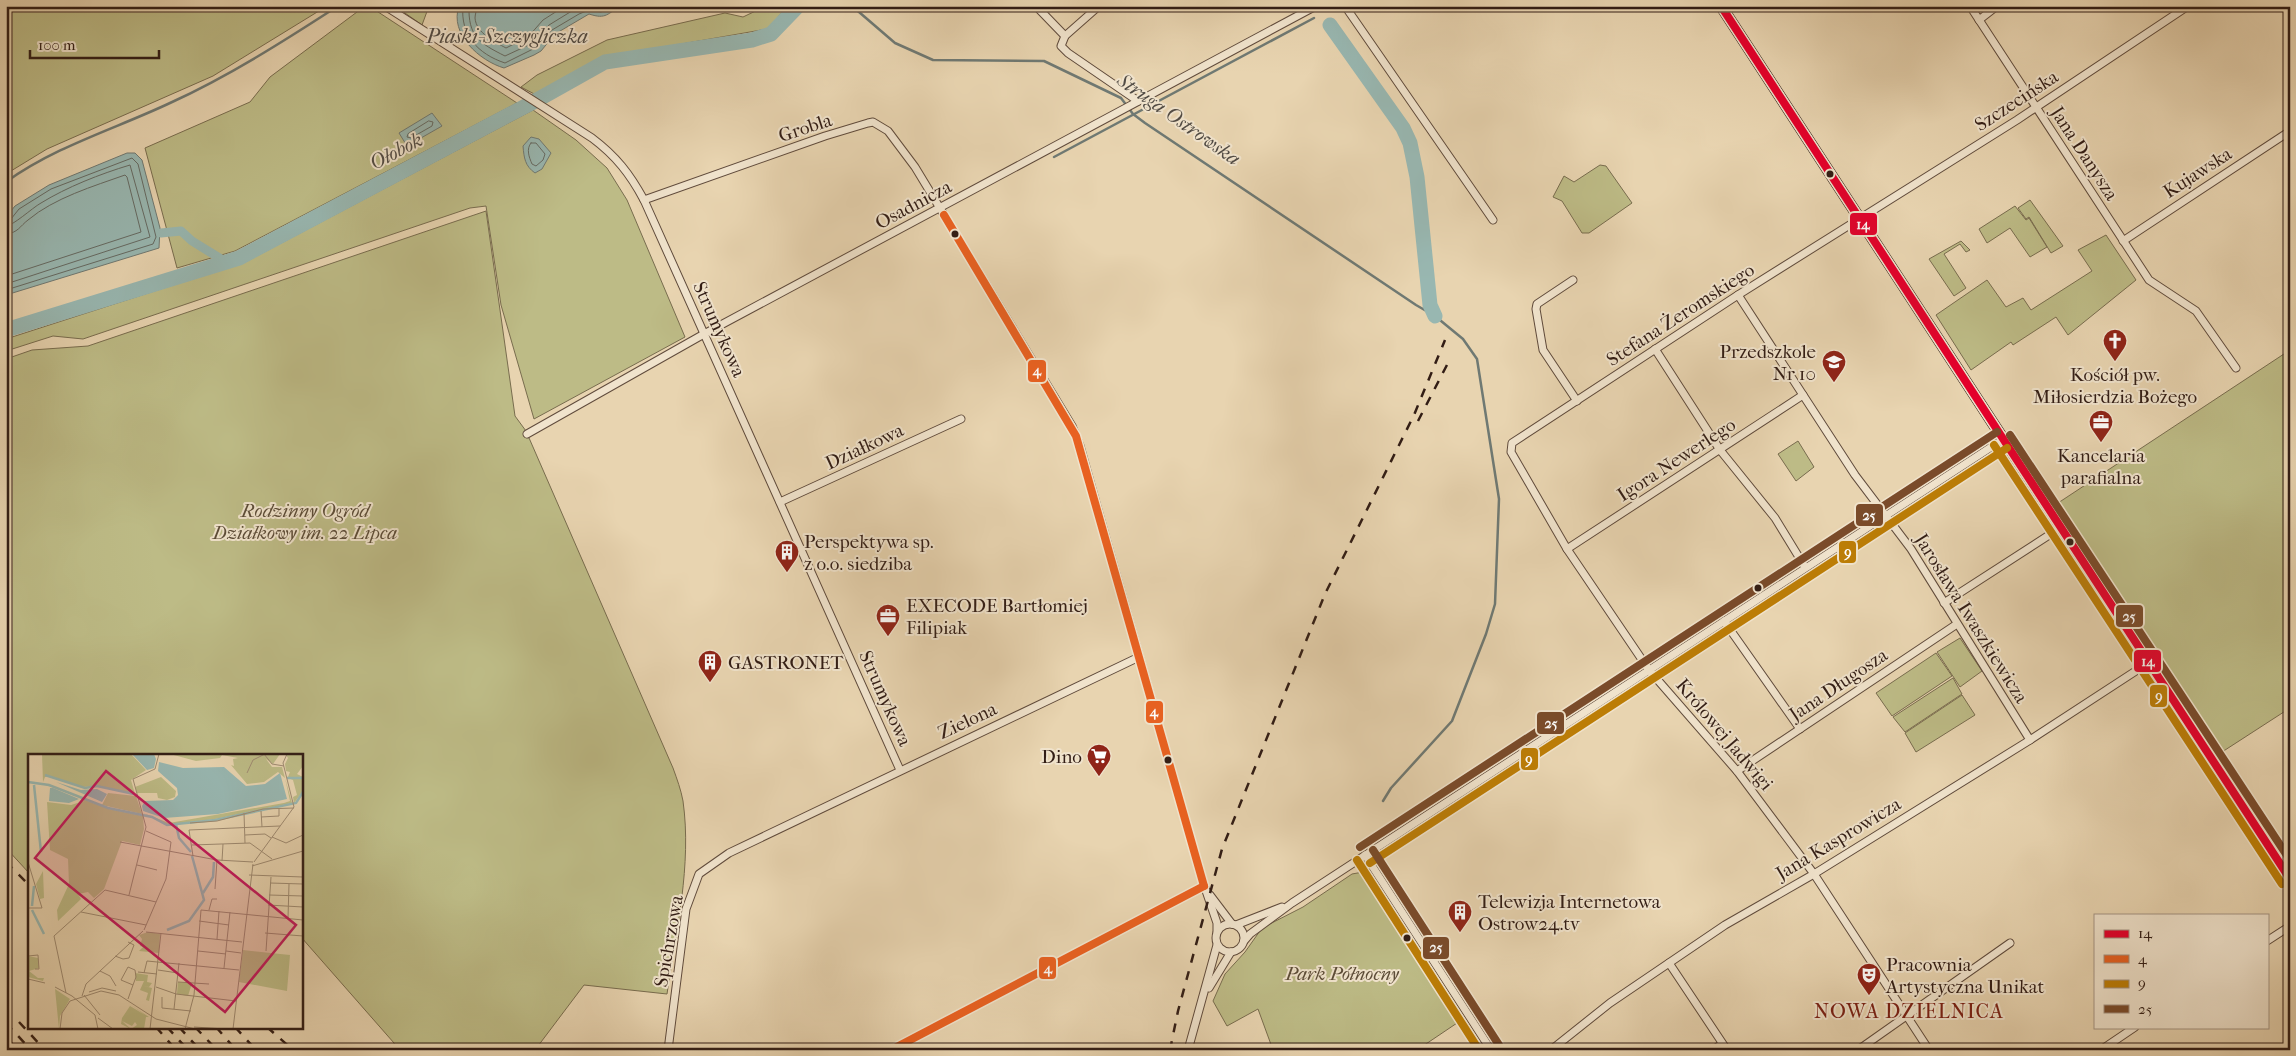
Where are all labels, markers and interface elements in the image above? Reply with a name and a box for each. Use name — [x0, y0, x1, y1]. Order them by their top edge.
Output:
water label: Piaski-Szczygliczka — [425, 25, 588, 48]
scale bar — [30, 28, 159, 60]
text: 100 m — [38, 36, 76, 54]
street label: Szczecińska — [1971, 66, 2063, 136]
water label: Struga Ostrowska — [1112, 68, 1245, 170]
street label: Jana Danysza — [2045, 101, 2123, 205]
street label: Grobla — [776, 109, 835, 147]
water label: Ołobok — [366, 128, 427, 175]
street label: Kujawska — [2159, 142, 2236, 203]
unlabelled marker — [1825, 169, 1835, 179]
street label: Osadnicza — [872, 176, 956, 234]
line badge: 14 — [1849, 212, 1878, 236]
text: 14 — [1856, 216, 1870, 233]
unlabelled marker — [950, 229, 960, 239]
street label: Stefana Żeromskiego — [1602, 259, 1759, 371]
street label: Strumykowa — [688, 278, 750, 381]
church icon: Kościół pw. Miłosierdzia Bożego — [2102, 328, 2128, 362]
place label: Przedszkole Nr 10 — [1719, 341, 1816, 385]
school or university icon: Przedszkole Nr 10 — [1821, 349, 1847, 383]
line badge: 4 — [1027, 359, 1047, 383]
text: 4 — [1032, 362, 1042, 379]
place label: Kościół pw. Miłosierdzia Bożego — [2033, 364, 2197, 408]
office icon: Kancelaria parafialna — [2088, 409, 2114, 443]
street label: Igora Newerlego — [1613, 413, 1740, 506]
street label: Działkowa — [822, 419, 907, 475]
place label: Kancelaria parafialna — [2057, 445, 2145, 489]
park label: Rodzinny Ogród Działkowy im. 22 Lipca — [211, 500, 397, 544]
line badge: 25 — [1855, 503, 1884, 527]
text: 25 — [1862, 507, 1876, 524]
street label: Jarosława Iwaszkiewicza — [1909, 528, 2032, 707]
place label: Perspektywa sp. z o.o. siedziba — [804, 531, 934, 575]
unlabelled marker — [2065, 537, 2075, 547]
building icon: Perspektywa sp. z o.o. siedziba — [774, 539, 800, 573]
line badge: 9 — [1838, 540, 1857, 564]
text: 9 — [1843, 544, 1852, 561]
unlabelled marker — [1753, 583, 1763, 593]
place label: EXECODE Bartłomiej Filipiak — [906, 595, 1088, 639]
office icon: EXECODE Bartłomiej Filipiak — [875, 603, 901, 637]
line badge: 25 — [2115, 604, 2144, 628]
text: 25 — [2122, 608, 2136, 625]
street label: Jana Długosza — [1784, 644, 1892, 727]
street label: Strumykowa — [854, 647, 916, 750]
building icon: GASTRONET — [697, 649, 723, 683]
line badge: 14 — [2133, 649, 2162, 673]
place label: GASTRONET — [728, 652, 843, 674]
text: 14 — [2141, 653, 2155, 670]
street label: Królowej Jadwigi — [1671, 674, 1778, 795]
line badge: 9 — [2149, 684, 2168, 708]
text: 9 — [2154, 688, 2163, 705]
street label: Zielona — [935, 698, 1000, 744]
line badge: 4 — [1145, 700, 1164, 724]
text: 4 — [1149, 703, 1159, 720]
line badge: 25 — [1536, 711, 1565, 735]
text: 25 — [1544, 715, 1558, 732]
supermarket icon: Dino — [1086, 743, 1112, 777]
place label: Dino — [1041, 746, 1082, 768]
line badge: 9 — [1520, 747, 1539, 771]
text: 9 — [1524, 751, 1533, 768]
inset map — [28, 754, 302, 1028]
unlabelled marker — [1163, 755, 1173, 765]
street label: Jana Kasprowicza — [1770, 793, 1905, 886]
place label: Telewizja Internetowa Ostrow24.tv — [1478, 891, 1661, 935]
street label: Spichrzowa — [650, 893, 688, 989]
building icon: Telewizja Internetowa Ostrow24.tv — [1447, 899, 1473, 933]
legend — [2094, 914, 2268, 1028]
text: 14 — [2138, 924, 2153, 942]
unlabelled marker — [1402, 933, 1412, 943]
line badge: 25 — [1422, 936, 1450, 960]
text: 25 — [1429, 939, 1443, 956]
text: 4 — [2138, 950, 2148, 968]
place label: Pracownia Artystyczna Unikat — [1885, 954, 2045, 998]
line badge: 4 — [1038, 956, 1057, 980]
text: 4 — [1043, 960, 1053, 977]
theatre icon: Pracownia Artystyczna Unikat — [1856, 962, 1882, 996]
park label: Park Północny — [1284, 963, 1400, 985]
text: 9 — [2138, 974, 2146, 992]
district label: NOWA DZIELNICA — [1814, 1000, 2004, 1023]
text: 25 — [2138, 1000, 2152, 1018]

